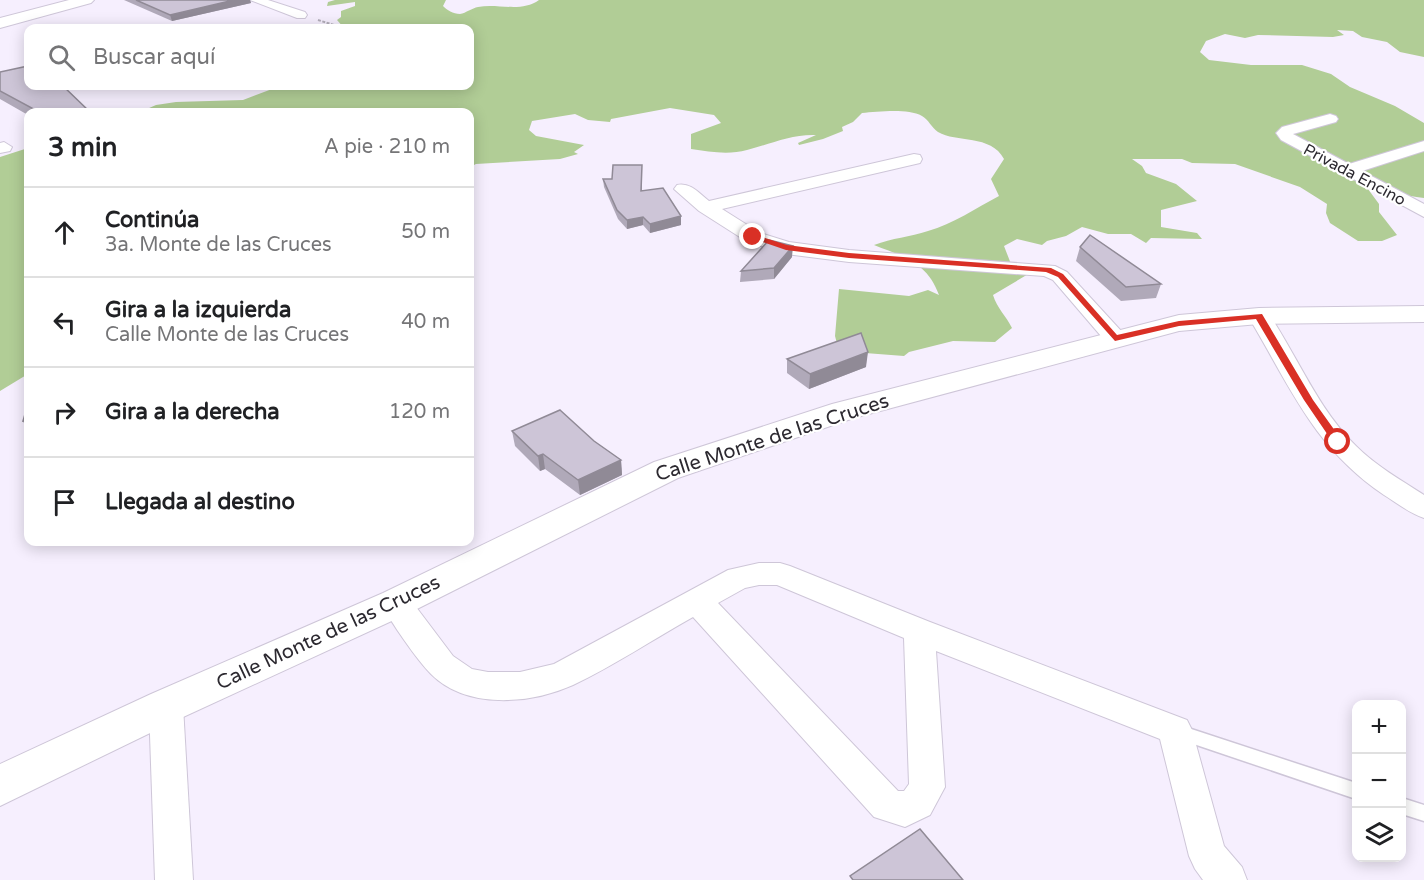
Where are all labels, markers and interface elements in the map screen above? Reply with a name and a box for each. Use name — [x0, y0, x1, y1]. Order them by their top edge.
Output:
search box — [24, 24, 474, 90]
icon: search — [45, 41, 78, 74]
text: Buscar aquí — [93, 44, 215, 70]
text: 3 min — [48, 132, 117, 163]
text: A pie · 210 m — [324, 135, 450, 159]
street label: Privada Encino — [1300, 139, 1409, 210]
text: Continúa — [105, 207, 199, 233]
icon: ahead — [48, 216, 81, 249]
text: 50 m — [401, 220, 450, 244]
route end — [739, 223, 765, 249]
text: 3a. Monte de las Cruces — [105, 233, 332, 257]
text: Gira a la izquierda — [105, 297, 291, 323]
icon: left — [48, 306, 81, 339]
text: 40 m — [401, 310, 450, 334]
text: Calle Monte de las Cruces — [105, 323, 349, 347]
street label: Calle Monte de las Cruces — [653, 389, 892, 487]
icon: right — [48, 396, 81, 429]
text: Gira a la derecha — [105, 399, 280, 425]
text: 120 m — [389, 400, 450, 424]
route start — [1324, 428, 1350, 454]
icon: arrive — [48, 486, 81, 519]
text: Llegada al destino — [105, 489, 295, 515]
street label: Calle Monte de las Cruces — [213, 570, 444, 695]
map controls — [1352, 700, 1406, 862]
button: + — [1352, 700, 1406, 754]
button: − — [1352, 754, 1406, 808]
button: layers — [1352, 808, 1406, 862]

